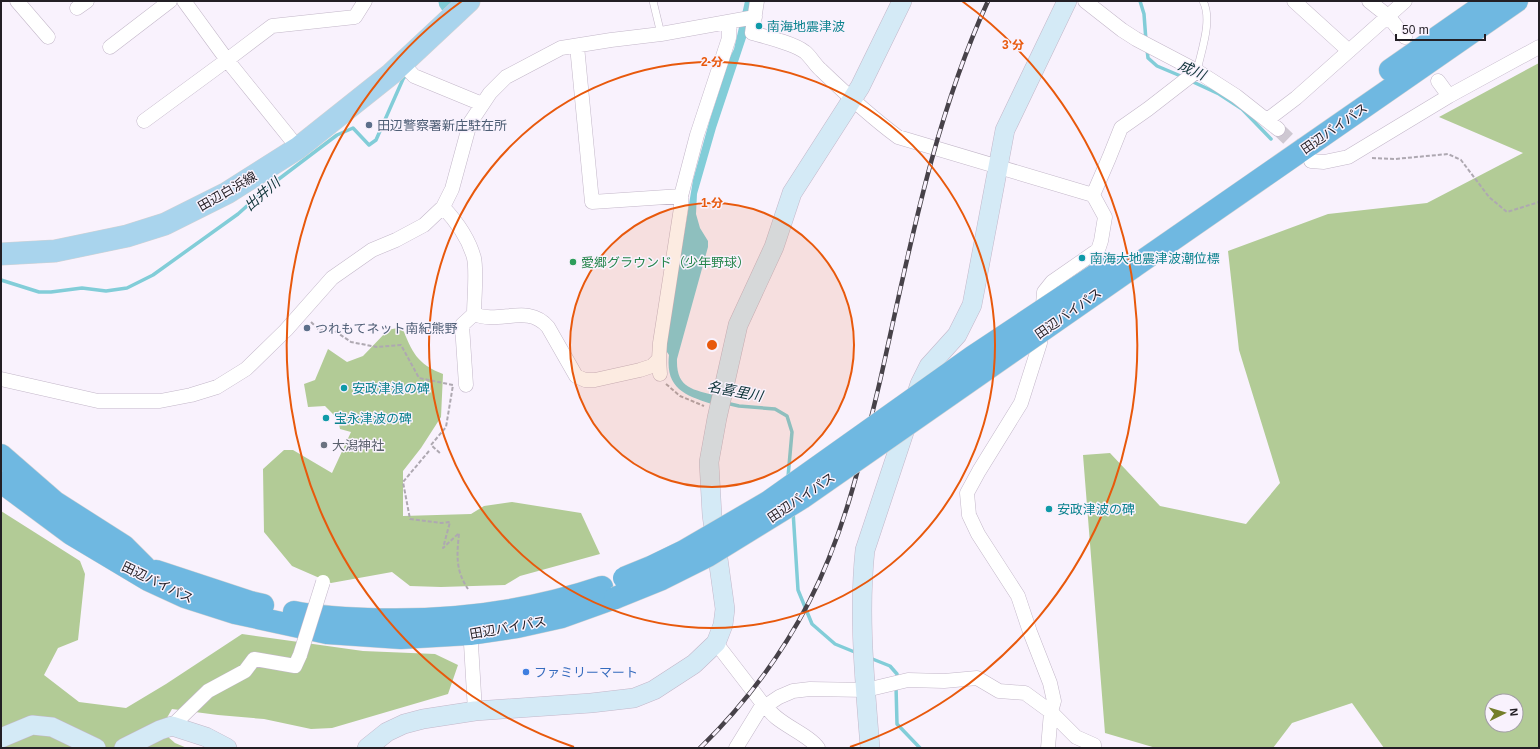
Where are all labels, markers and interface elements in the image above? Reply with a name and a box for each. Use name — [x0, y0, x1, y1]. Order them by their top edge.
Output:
scale bar — [1396, 16, 1485, 42]
place label: 南海地震津波 — [767, 19, 845, 34]
marker: 南海地震津波 — [754, 21, 764, 31]
text: 50 m — [1402, 23, 1429, 37]
text: 3 分 — [1002, 38, 1024, 52]
text: 2 分 — [701, 55, 723, 69]
water label: 成川 — [1176, 57, 1210, 84]
street label: 田辺バイパス — [1298, 100, 1370, 157]
place label: 田辺警察署新庄駐在所 — [377, 118, 507, 133]
marker: 田辺警察署新庄駐在所 — [364, 120, 374, 130]
street label: 田辺白浜線 — [195, 169, 259, 214]
water label: 出井川 — [241, 173, 285, 214]
text: 1 分 — [701, 196, 723, 210]
place label: 南海大地震津波潮位標 — [1090, 251, 1220, 266]
marker: 南海大地震津波潮位標 — [1077, 253, 1087, 263]
place label: 愛郷グラウンド（少年野球） — [581, 255, 750, 270]
marker: 愛郷グラウンド（少年野球） — [568, 257, 578, 267]
street label: 田辺バイパス — [1032, 285, 1104, 342]
place label: つれもてネット南紀熊野 — [315, 321, 457, 336]
marker: つれもてネット南紀熊野 — [302, 323, 312, 333]
centre of rings — [705, 338, 719, 352]
water label: 名喜里川 — [706, 378, 766, 405]
place label: 安政津浪の碑 — [352, 381, 430, 396]
marker: 安政津浪の碑 — [339, 383, 349, 393]
place label: 宝永津波の碑 — [334, 411, 412, 426]
marker: 宝永津波の碑 — [321, 413, 331, 423]
place label: 大潟神社 — [332, 438, 384, 453]
marker: 大潟神社 — [319, 440, 329, 450]
street label: 田辺バイパス — [765, 469, 838, 525]
place label: 安政津波の碑 — [1057, 502, 1135, 517]
marker: 安政津波の碑 — [1044, 504, 1054, 514]
street label: 田辺バイパス — [120, 559, 196, 606]
street label: 田辺バイパス — [469, 613, 548, 642]
place label: ファミリーマート — [534, 665, 638, 680]
marker: ファミリーマート — [521, 667, 531, 677]
north arrow — [1484, 693, 1524, 733]
text: N — [1508, 708, 1520, 717]

